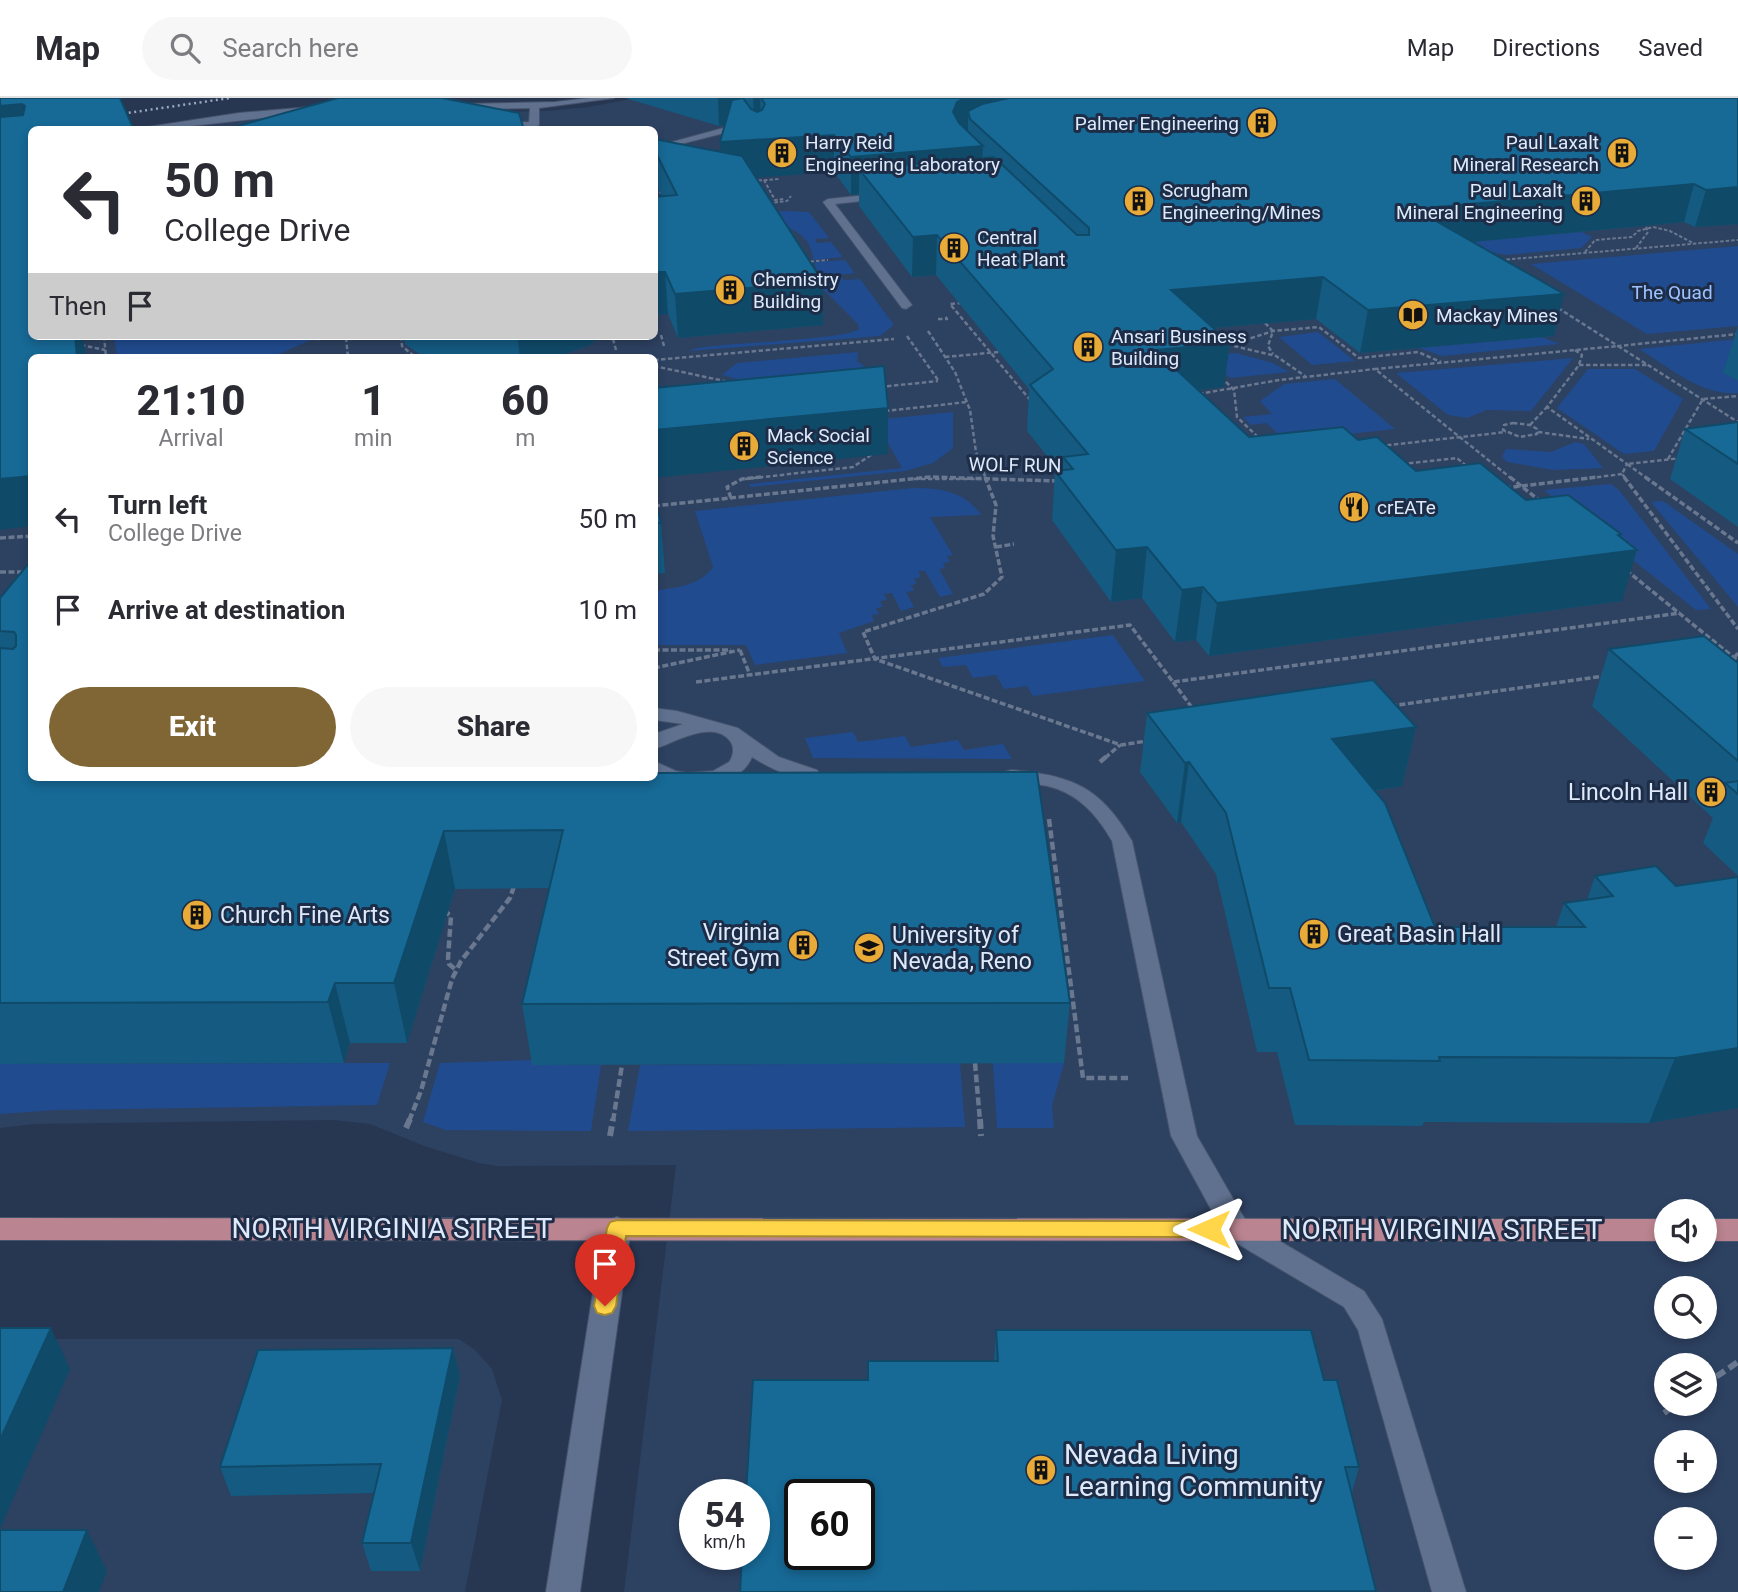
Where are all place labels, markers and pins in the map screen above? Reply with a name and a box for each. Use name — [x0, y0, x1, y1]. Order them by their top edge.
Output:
building icon: Palmer Engineering — [1245, 106, 1279, 140]
place label: Palmer Engineering — [1075, 112, 1239, 135]
place label: Harry Reid Engineering Laboratory — [805, 131, 1000, 176]
place label: Paul Laxalt Mineral Research — [1453, 131, 1599, 176]
building icon: Harry Reid Engineering Laboratory — [765, 136, 799, 170]
building icon: Paul Laxalt Mineral Research — [1605, 136, 1639, 170]
place label: Scrugham Engineering/Mines — [1162, 179, 1321, 224]
place label: Paul Laxalt Mineral Engineering — [1396, 179, 1563, 224]
building icon: Scrugham Engineering/Mines — [1122, 184, 1156, 218]
building icon: Paul Laxalt Mineral Engineering — [1569, 184, 1603, 218]
place label: Central Heat Plant — [977, 226, 1066, 271]
building icon: Central Heat Plant — [937, 231, 971, 265]
place label: Chemistry Building — [753, 268, 839, 313]
building icon: Chemistry Building — [713, 273, 747, 307]
library icon: Mackay Mines — [1396, 298, 1430, 332]
place label: Mackay Mines — [1436, 304, 1558, 327]
place label: Ansari Business Building — [1111, 325, 1247, 370]
building icon: Ansari Business Building — [1071, 330, 1105, 364]
place label: Mack Social Science — [767, 424, 870, 469]
building icon: Mack Social Science — [727, 429, 761, 463]
restaurant icon: crEATe — [1337, 490, 1371, 524]
place label: crEATe — [1377, 496, 1436, 519]
building icon: Lincoln Hall — [1694, 775, 1728, 809]
place label: Lincoln Hall — [1568, 779, 1688, 806]
building icon: Church Fine Arts — [180, 898, 214, 932]
place label: Church Fine Arts — [220, 902, 390, 929]
building icon: Great Basin Hall — [1297, 917, 1331, 951]
place label: Virginia Street Gym — [667, 919, 780, 972]
place label: Great Basin Hall — [1337, 921, 1501, 948]
place label: University of Nevada, Reno — [892, 922, 1032, 975]
building icon: Virginia Street Gym — [786, 928, 820, 962]
school or university icon: University of Nevada, Reno — [852, 931, 886, 965]
pin — [575, 1234, 635, 1306]
place label: Nevada Living Learning Community — [1064, 1438, 1322, 1503]
building icon: Nevada Living Learning Community — [1024, 1453, 1058, 1487]

